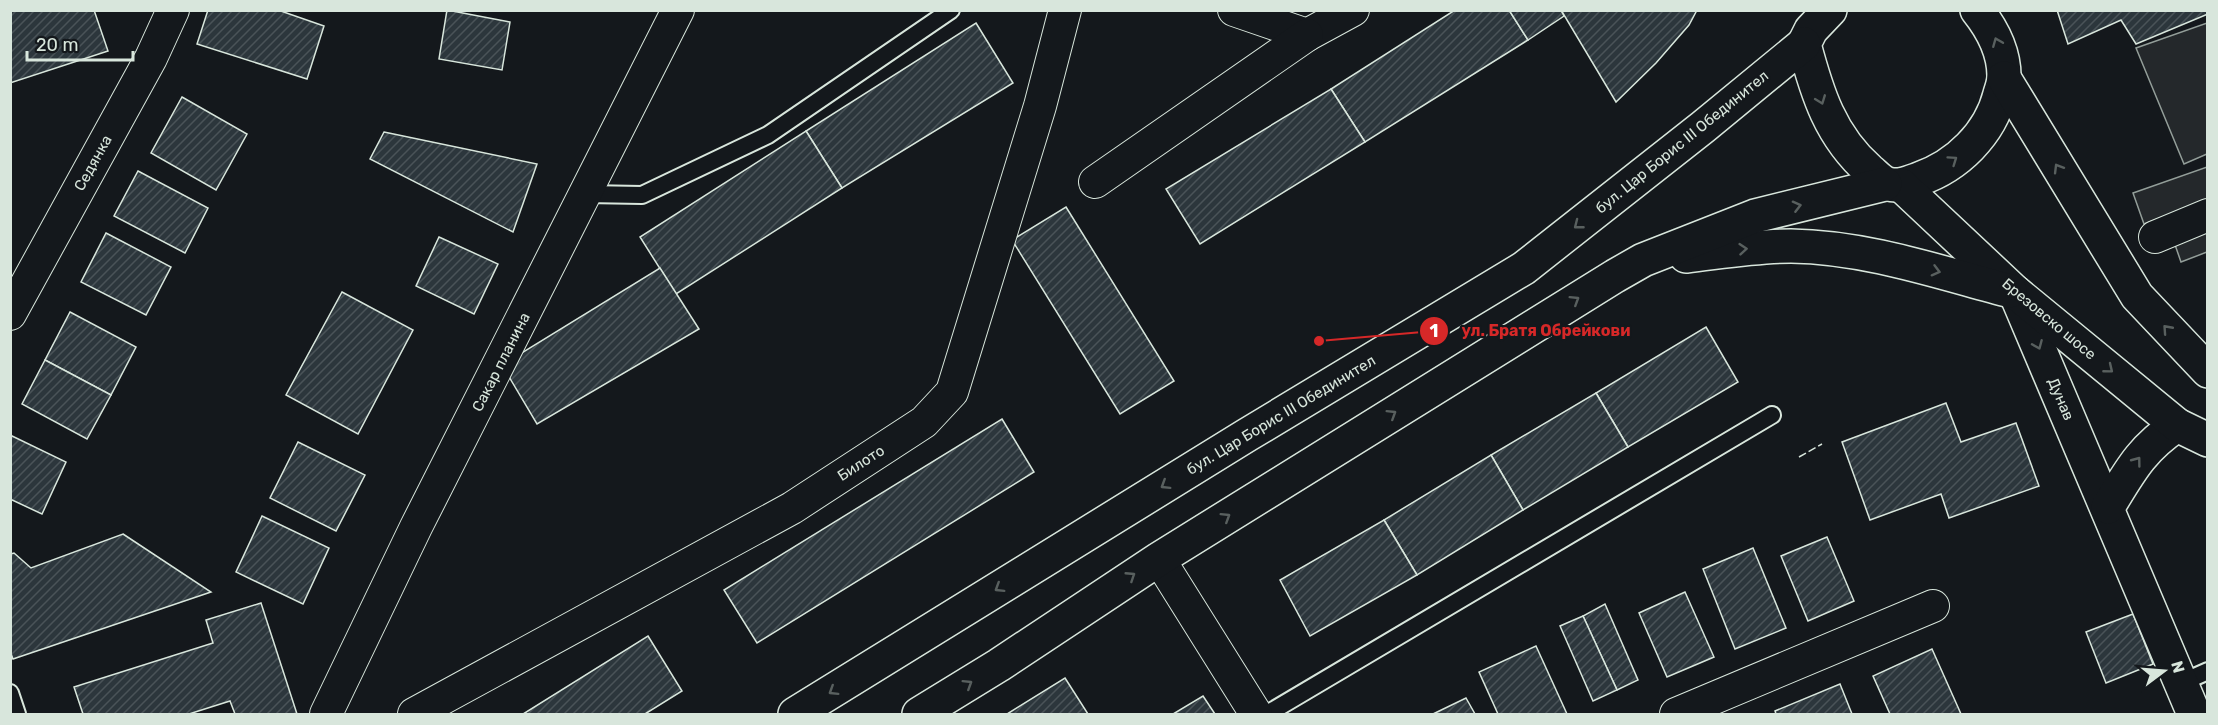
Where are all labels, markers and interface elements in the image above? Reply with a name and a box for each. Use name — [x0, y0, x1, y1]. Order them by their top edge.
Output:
scale bar — [27, 24, 134, 62]
text: 20 m — [36, 34, 78, 56]
one-way arrow — [1992, 37, 2004, 48]
street label: бул. Цар Борис III Обединител — [1592, 67, 1772, 217]
one-way arrow — [1814, 94, 1826, 105]
street label: Седянка — [70, 132, 116, 194]
one-way arrow — [1947, 156, 1958, 167]
one-way arrow — [2054, 164, 2066, 174]
one-way arrow — [1792, 200, 1802, 213]
one-way arrow — [1574, 218, 1585, 229]
one-way arrow — [1739, 243, 1748, 256]
one-way arrow — [1930, 264, 1941, 276]
street label: Брезовско шосе — [1998, 275, 2100, 363]
one-way arrow — [1569, 296, 1579, 308]
street label: Сакар планина — [468, 309, 534, 415]
callout: ул. Братя Обрейкови — [1419, 314, 1642, 348]
text: 1 — [1430, 320, 1438, 342]
text: ул. Братя Обрейкови — [1462, 321, 1630, 340]
one-way arrow — [2163, 325, 2174, 336]
one-way arrow — [2031, 339, 2043, 350]
street label: бул. Цар Борис III Обединител — [1183, 351, 1379, 479]
one-way arrow — [2102, 362, 2113, 373]
street label: Дунав — [2044, 375, 2078, 423]
one-way arrow — [1386, 410, 1396, 422]
street label: Билото — [834, 441, 888, 485]
one-way arrow — [2130, 457, 2141, 468]
one-way arrow — [1161, 478, 1171, 490]
one-way arrow — [1220, 512, 1230, 524]
one-way arrow — [1125, 572, 1135, 584]
one-way arrow — [995, 581, 1005, 593]
north arrow — [2134, 641, 2194, 701]
text: N — [2167, 659, 2189, 675]
one-way arrow — [962, 680, 973, 691]
one-way arrow — [829, 683, 839, 695]

